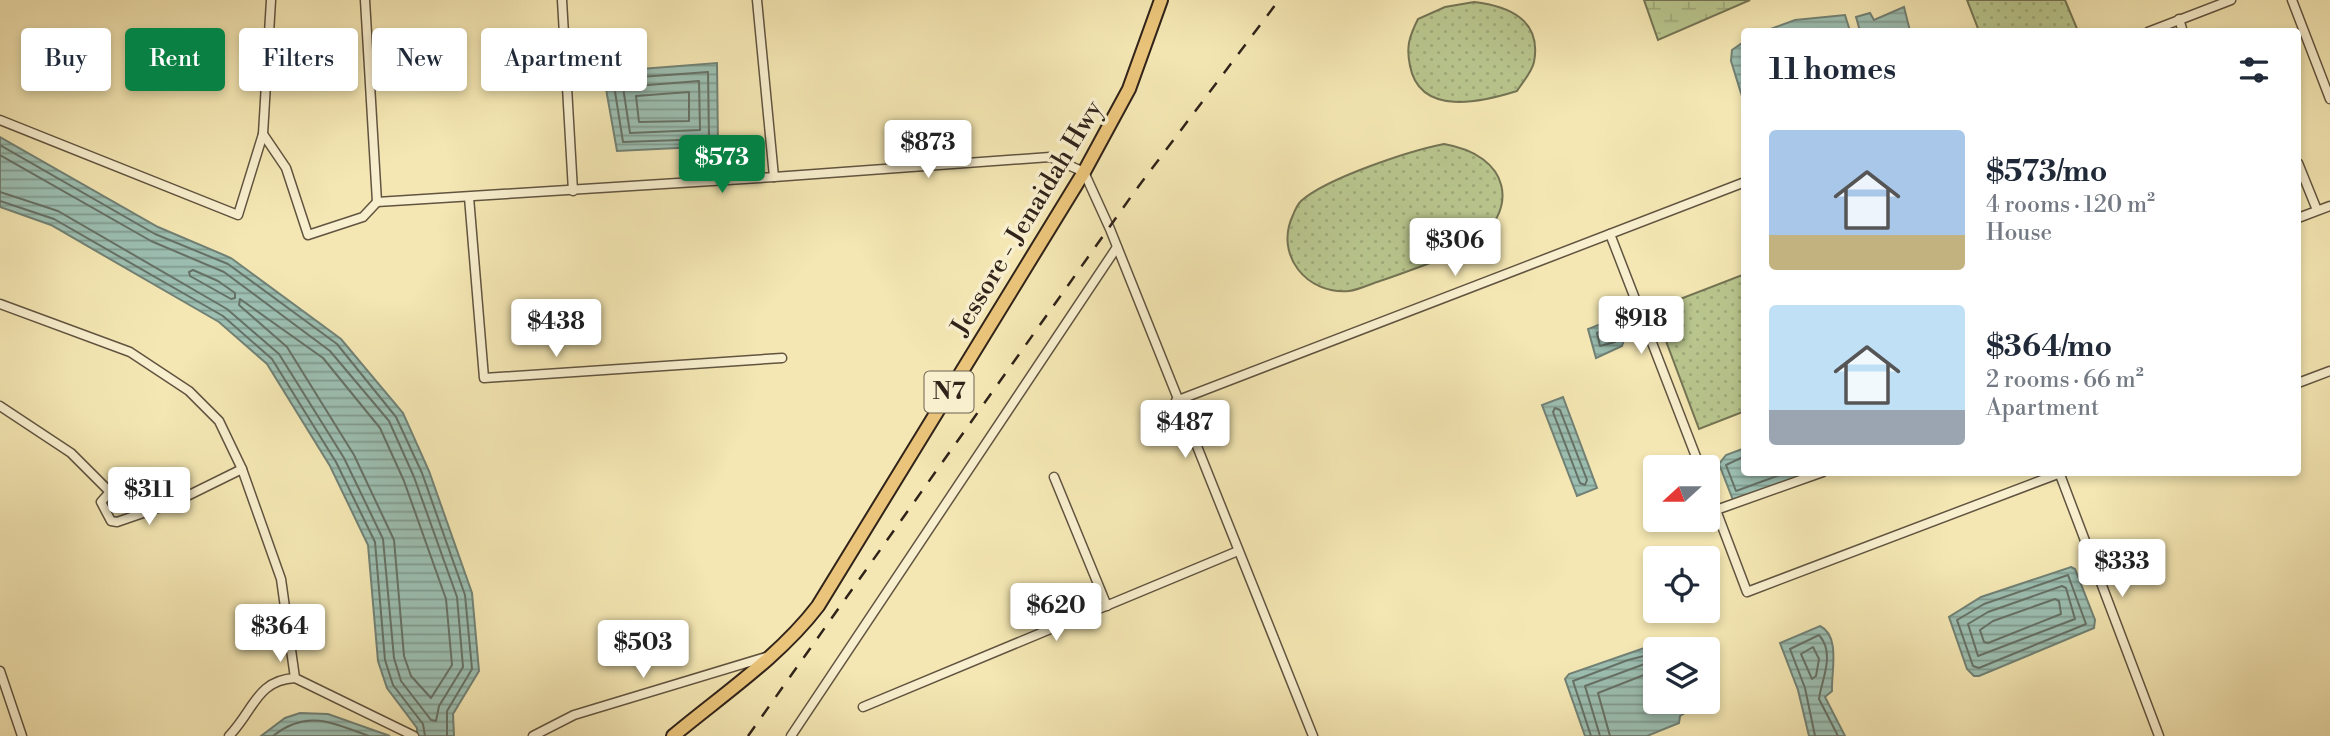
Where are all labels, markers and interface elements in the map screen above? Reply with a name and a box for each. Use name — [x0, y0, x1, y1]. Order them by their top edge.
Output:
chip: Buy — [21, 28, 111, 91]
chip: Rent — [125, 28, 225, 91]
chip: Filters — [239, 28, 358, 91]
chip: New — [372, 28, 467, 91]
chip: Apartment — [481, 28, 647, 91]
text: 11 homes — [1769, 51, 1896, 89]
icon: filters — [2235, 51, 2273, 89]
street label: Jessore - Jenaidah Hwy — [944, 94, 1110, 342]
pin: $873 — [887, 120, 969, 180]
text: $873 — [901, 129, 956, 157]
pin: $573 — [681, 136, 763, 195]
text: $573 — [695, 144, 749, 172]
text: $573/mo — [1986, 153, 2108, 191]
icon: home — [1825, 158, 1909, 242]
text: 4 rooms · 120 m² — [1986, 191, 2155, 219]
pin: $306 — [1414, 218, 1496, 278]
text: House — [1986, 219, 2052, 247]
text: $306 — [1426, 227, 1484, 255]
pin: $918 — [1600, 296, 1682, 356]
pin: $438 — [515, 300, 597, 359]
text: $918 — [1615, 305, 1667, 333]
text: $438 — [527, 308, 585, 336]
text: $364/mo — [1986, 328, 2112, 366]
icon: home — [1825, 333, 1909, 417]
text: 2 rooms · 66 m² — [1986, 366, 2144, 394]
road number: N7 — [925, 372, 974, 412]
text: Apartment — [1986, 394, 2099, 422]
pin: $487 — [1144, 400, 1226, 460]
text: $487 — [1157, 409, 1213, 437]
north arrow — [1643, 455, 1720, 532]
map controls — [1643, 455, 1720, 714]
pin: $311 — [108, 468, 190, 527]
text: $311 — [124, 476, 174, 504]
pin: $333 — [2081, 540, 2163, 599]
button: locate — [1643, 546, 1720, 623]
text: $333 — [2094, 548, 2150, 576]
pin: $620 — [1015, 584, 1097, 643]
text: $620 — [1026, 592, 1086, 620]
pin: $364 — [239, 604, 321, 664]
text: $364 — [251, 613, 309, 641]
pin: $503 — [602, 620, 684, 680]
text: $503 — [614, 629, 672, 657]
button: layers — [1643, 637, 1720, 714]

